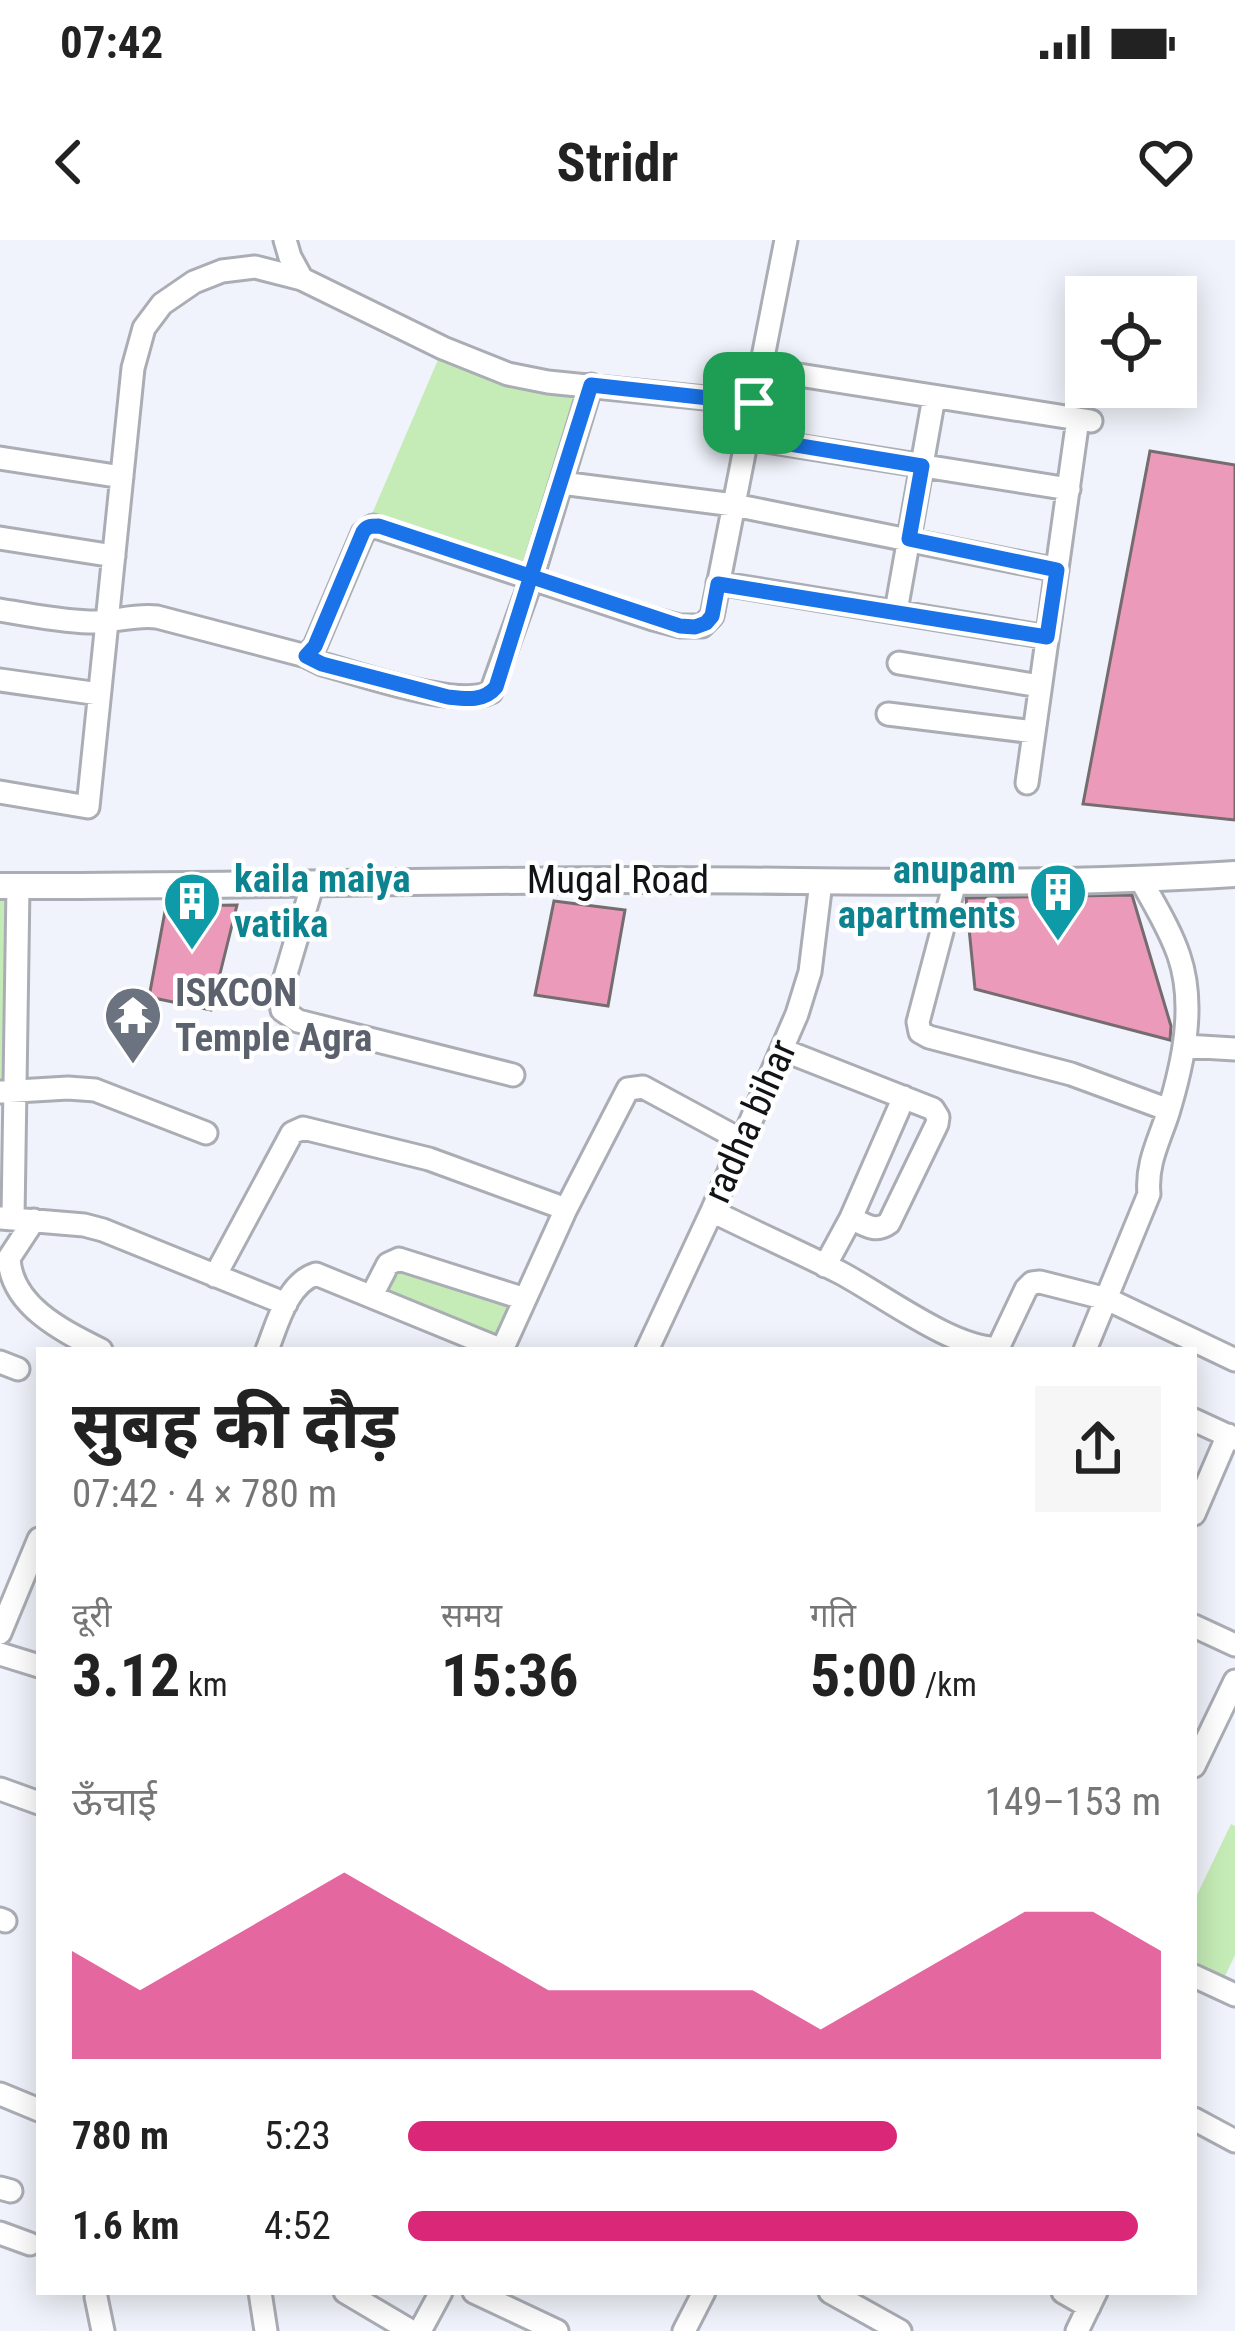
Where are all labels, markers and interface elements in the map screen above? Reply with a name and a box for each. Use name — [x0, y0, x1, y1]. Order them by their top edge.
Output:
text: 07:42 — [60, 16, 163, 69]
icon: back — [36, 129, 102, 195]
icon: heart — [1133, 129, 1199, 195]
text: Stridr — [557, 131, 678, 194]
map controls — [1065, 276, 1197, 408]
button: locate — [1065, 276, 1197, 408]
pin — [703, 352, 805, 454]
icon: arrive — [721, 370, 787, 436]
place label: anupam apartments — [838, 847, 1016, 938]
place label: kaila maiya vatika — [234, 856, 411, 947]
street label: Mugal Road — [527, 857, 709, 903]
building icon: anupam apartments — [1027, 861, 1089, 943]
building icon: kaila maiya vatika — [161, 870, 223, 952]
place label: ISKCON Temple Agra — [175, 970, 372, 1061]
temple icon: ISKCON Temple Agra — [102, 984, 164, 1066]
street label: radha bihar — [694, 1032, 806, 1209]
button: share — [1035, 1386, 1161, 1512]
text: सुबह की दौड़ — [72, 1387, 398, 1464]
text: 07:42 · 4 × 780 m — [72, 1471, 337, 1517]
text: दूरी — [72, 1596, 112, 1635]
text: समय — [441, 1596, 502, 1635]
text: गति — [810, 1596, 856, 1635]
text: 3.12 — [72, 1640, 180, 1711]
text: 15:36 — [441, 1640, 579, 1711]
text: 5:00 — [810, 1640, 917, 1711]
text: km — [180, 1665, 228, 1704]
text: /km — [917, 1665, 977, 1704]
text: ऊँचाई — [72, 1779, 157, 1825]
text: 149–153 m — [985, 1779, 1161, 1825]
text: 780 m — [72, 2113, 169, 2159]
text: 5:23 — [264, 2113, 331, 2159]
text: 1.6 km — [72, 2203, 179, 2249]
text: 4:52 — [264, 2203, 331, 2249]

